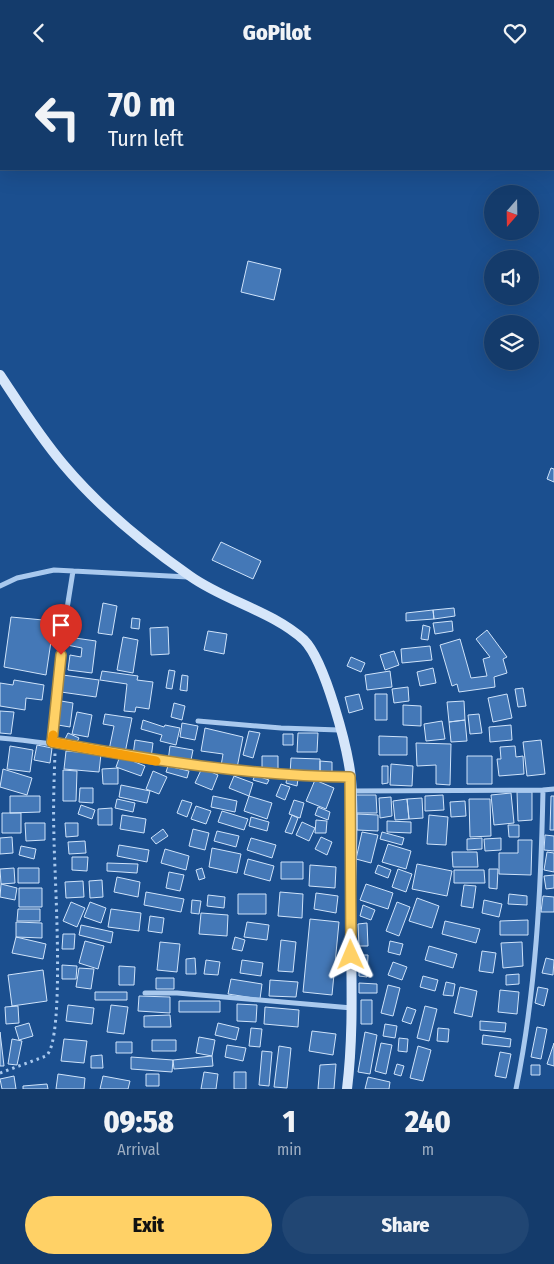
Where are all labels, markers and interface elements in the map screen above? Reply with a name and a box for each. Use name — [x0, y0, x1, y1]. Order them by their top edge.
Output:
icon: back — [25, 19, 53, 47]
text: GoPilot — [243, 19, 311, 46]
icon: heart — [501, 19, 529, 47]
text: 70 m — [108, 83, 176, 125]
icon: left — [25, 85, 90, 150]
text: Turn left — [108, 125, 184, 152]
north arrow — [484, 185, 539, 240]
map controls — [484, 185, 539, 370]
button: sound — [484, 250, 539, 305]
button: layers — [484, 315, 539, 370]
pin — [40, 604, 82, 655]
icon: arrive — [47, 611, 75, 639]
position arrow — [324, 928, 376, 980]
text: 09:58 — [103, 1104, 174, 1140]
text: 1 — [283, 1104, 296, 1140]
text: 240 — [405, 1104, 451, 1140]
text: Arrival — [117, 1140, 160, 1159]
text: min — [277, 1140, 302, 1159]
text: m — [422, 1140, 434, 1159]
button: Exit — [25, 1196, 272, 1254]
button: Share — [282, 1196, 529, 1254]

